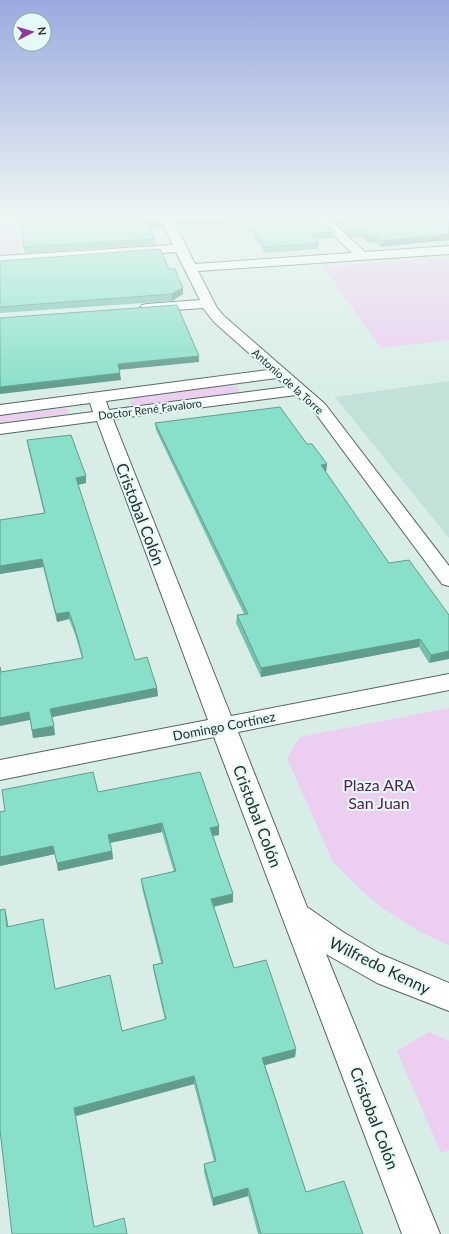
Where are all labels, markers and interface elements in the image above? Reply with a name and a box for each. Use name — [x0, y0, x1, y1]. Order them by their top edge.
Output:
north arrow — [12, 12, 52, 52]
text: N — [36, 26, 49, 36]
street label: Antonio de la Torre — [250, 345, 327, 417]
street label: Doctor René Favaloro — [97, 396, 203, 422]
street label: Cristobal Colón — [113, 460, 169, 568]
street label: Domingo Cortínez — [171, 708, 277, 744]
street label: Cristobal Colón — [230, 762, 286, 870]
park label: Plaza ARA San Juan — [343, 775, 415, 812]
street label: Wilfredo Kenny — [326, 932, 434, 998]
street label: Cristobal Colón — [347, 1064, 403, 1172]

